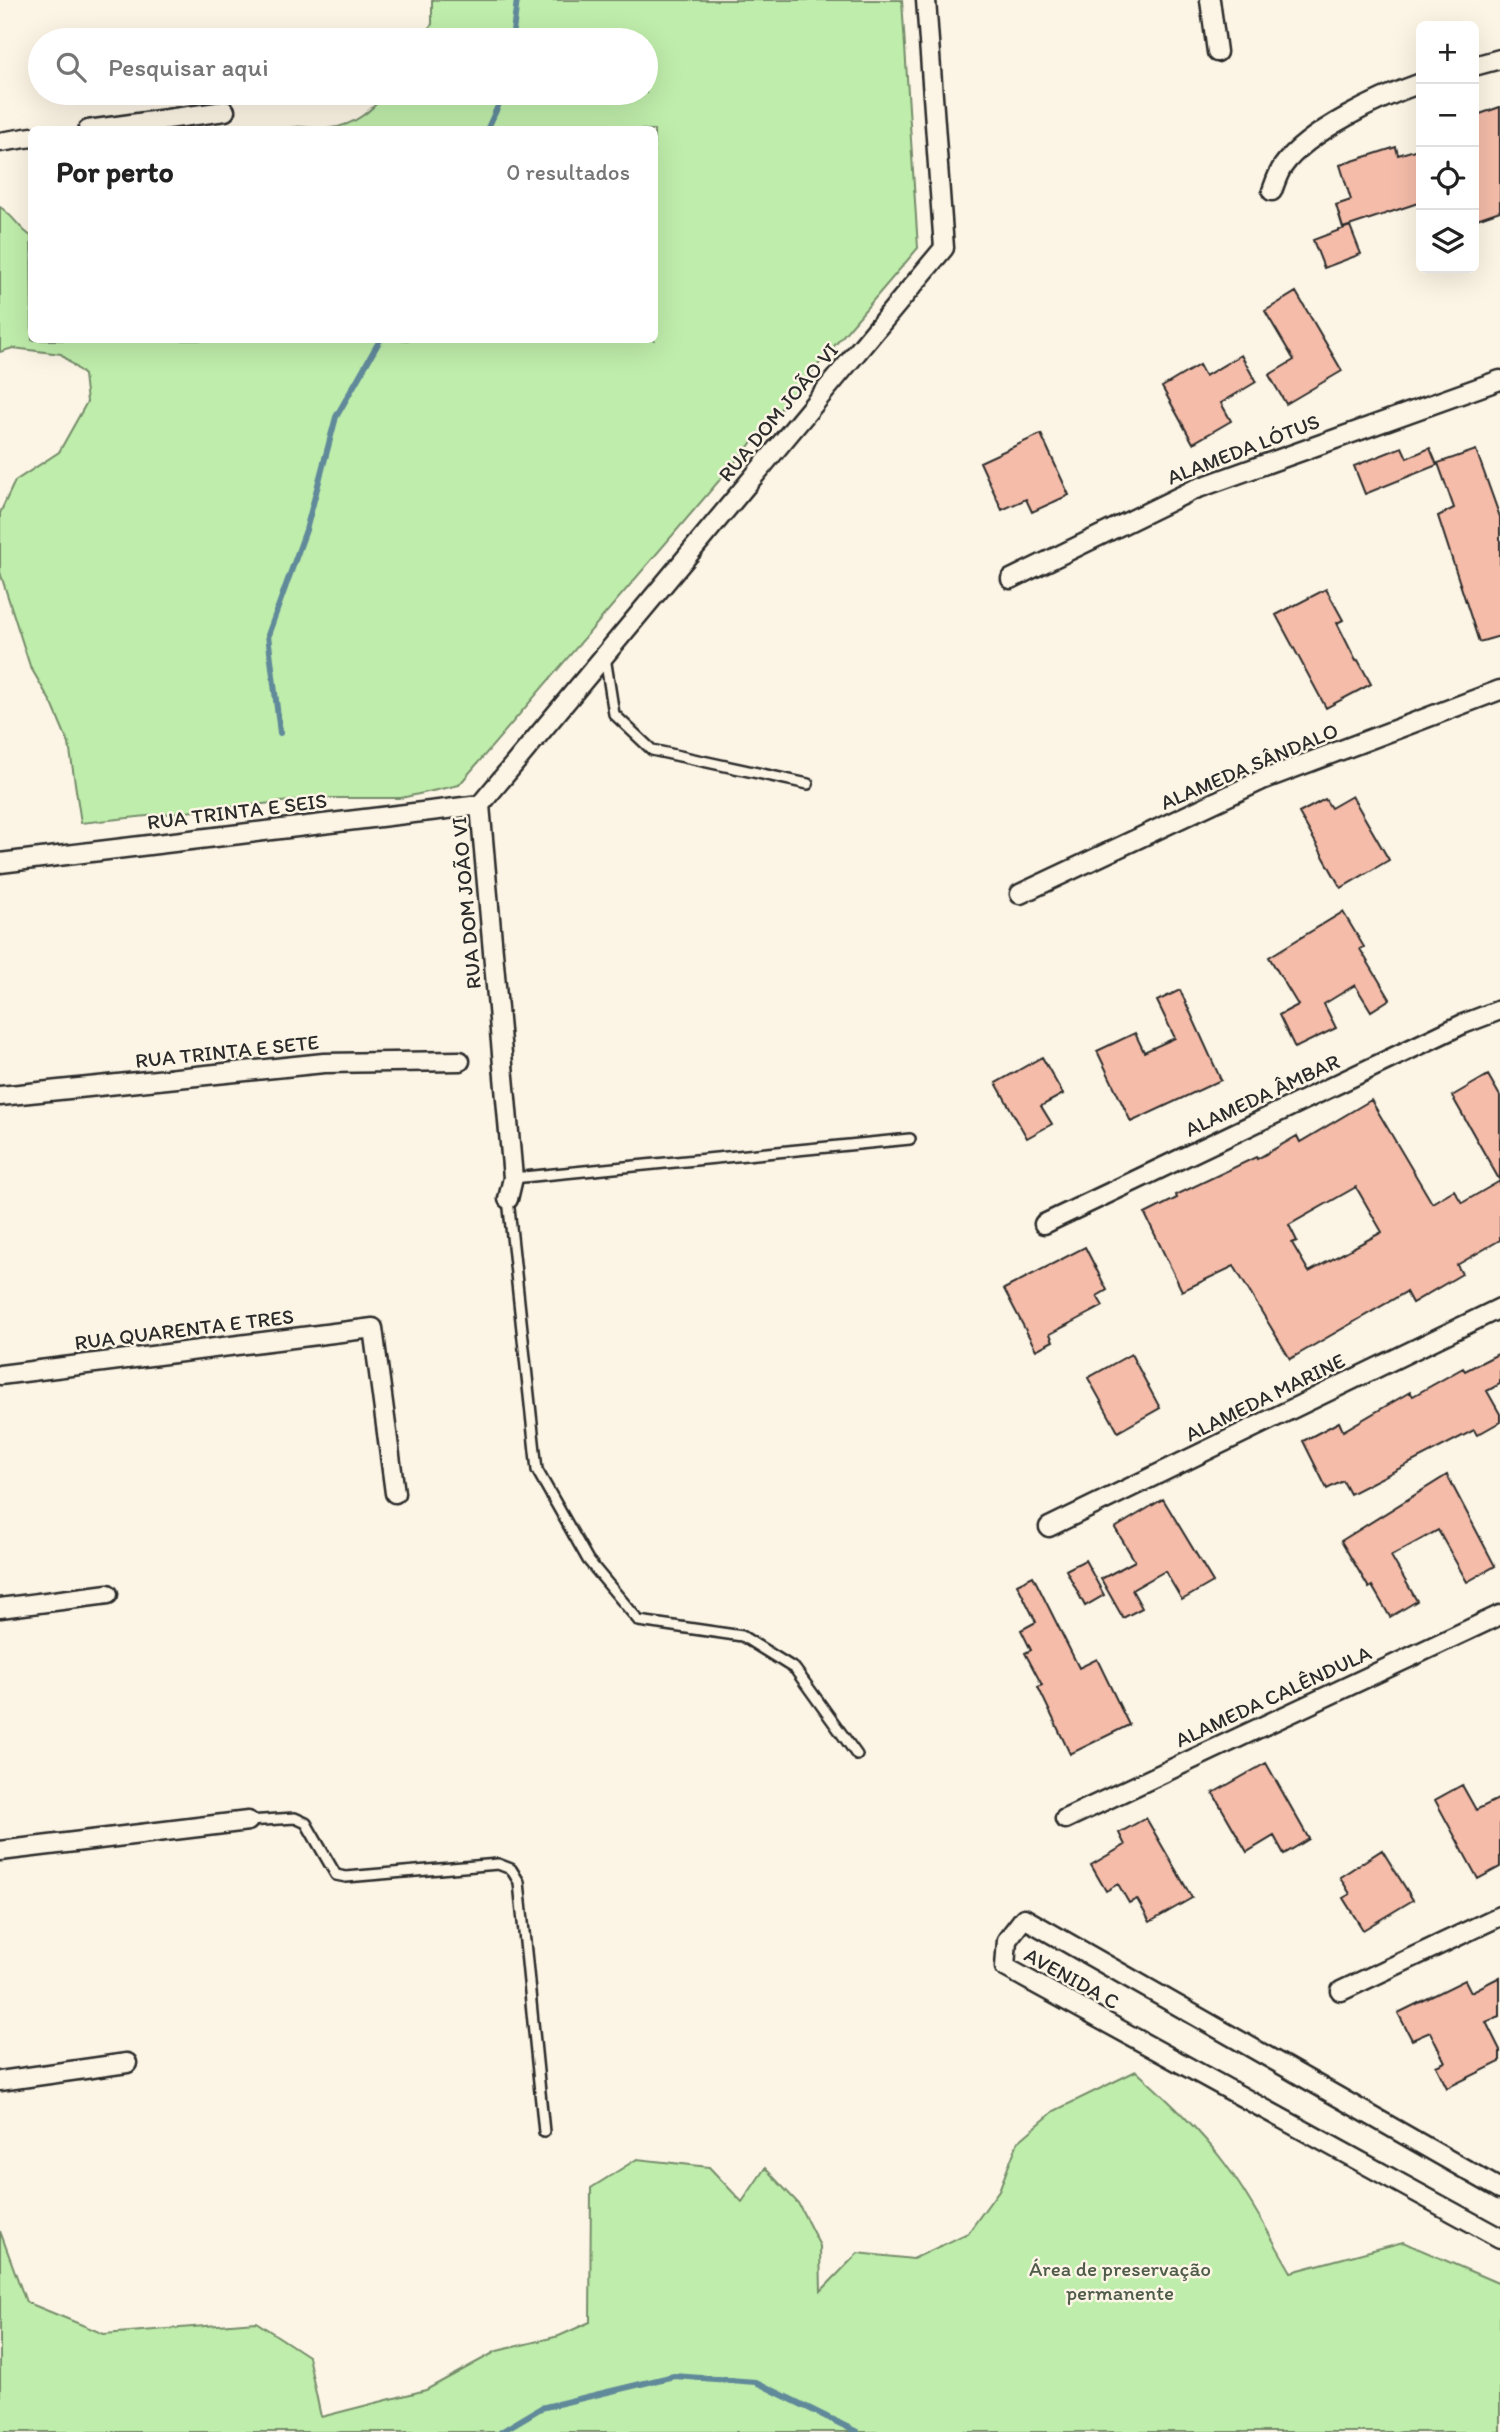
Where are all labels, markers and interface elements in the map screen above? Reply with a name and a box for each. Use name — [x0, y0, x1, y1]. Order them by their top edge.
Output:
map controls — [1416, 21, 1479, 273]
button: + — [1416, 21, 1479, 84]
search box — [28, 28, 658, 105]
icon: search — [52, 48, 90, 86]
text: Pesquisar aqui — [108, 51, 269, 83]
button: − — [1416, 84, 1479, 147]
button: locate — [1416, 147, 1479, 210]
text: Por perto — [56, 153, 174, 190]
text: 0 resultados — [506, 158, 630, 186]
button: layers — [1416, 210, 1479, 273]
street label: RUA DOM JOÃO VI — [713, 338, 843, 486]
street label: ALAMEDA LÓTUS — [1163, 408, 1323, 490]
street label: ALAMEDA SÂNDALO — [1156, 717, 1342, 815]
street label: RUA TRINTA E SEIS — [146, 788, 328, 834]
street label: RUA DOM JOÃO VI — [446, 816, 486, 990]
street label: RUA TRINTA E SETE — [134, 1029, 320, 1073]
street label: ALAMEDA ÂMBAR — [1181, 1048, 1343, 1142]
street label: RUA QUARENTA E TRES — [73, 1303, 295, 1355]
street label: ALAMEDA MARINE — [1181, 1347, 1349, 1447]
street label: ALAMEDA CALÊNDULA — [1171, 1639, 1375, 1752]
street label: AVENIDA C — [1020, 1942, 1124, 2014]
park label: Área de preservação permanente — [1029, 2256, 1211, 2305]

